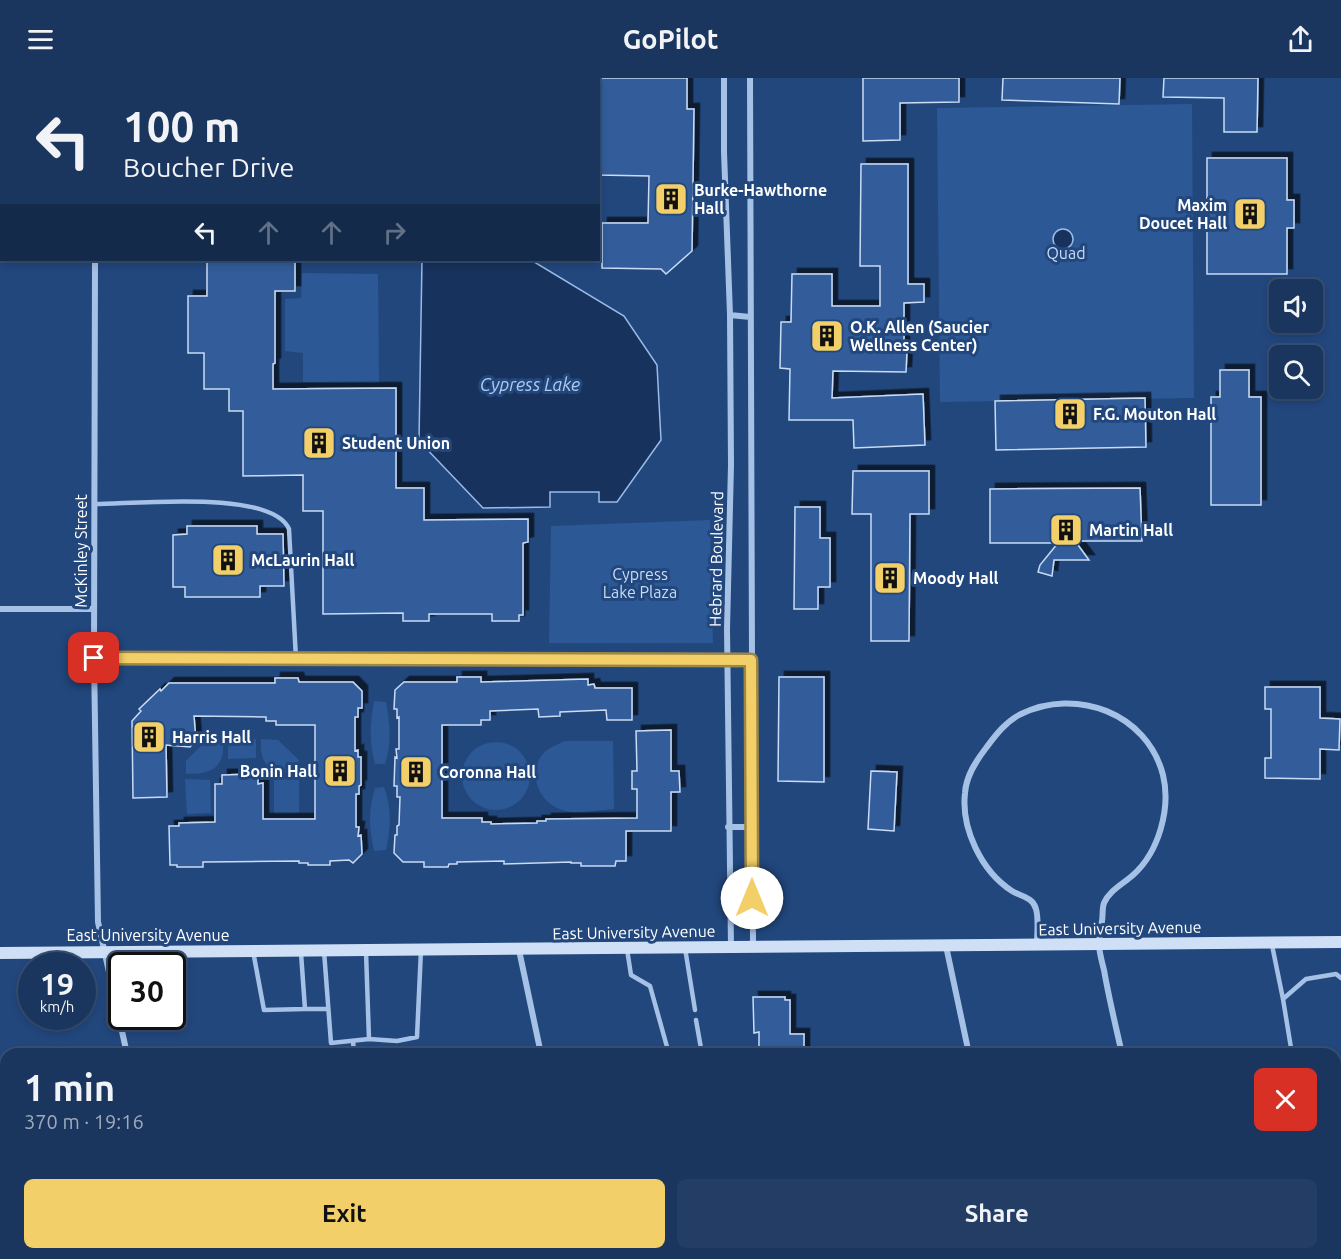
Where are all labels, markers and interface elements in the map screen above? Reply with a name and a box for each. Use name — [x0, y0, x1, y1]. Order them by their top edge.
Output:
icon: menu — [24, 23, 57, 56]
icon: share — [1284, 23, 1317, 56]
text: GoPilot — [623, 24, 718, 54]
icon: left — [24, 102, 102, 180]
text: 100 m — [123, 103, 240, 150]
text: Boucher Drive — [123, 152, 294, 182]
building icon: Burke-Hawthorne Hall — [653, 181, 689, 217]
place label: Burke-Hawthorne Hall — [694, 181, 827, 217]
place label: Maxim Doucet Hall — [1139, 196, 1227, 232]
building icon: Maxim Doucet Hall — [1232, 196, 1268, 232]
icon: left — [189, 216, 222, 249]
icon: ahead — [252, 216, 285, 249]
icon: ahead — [315, 216, 348, 249]
icon: right — [378, 216, 411, 249]
park label: Quad — [1046, 244, 1086, 262]
map controls — [1269, 279, 1323, 399]
button: sound — [1269, 279, 1323, 333]
building icon: O.K. Allen (Saucier Wellness Center) — [809, 318, 845, 354]
place label: O.K. Allen (Saucier Wellness Center) — [850, 318, 989, 355]
button: search — [1269, 345, 1323, 399]
water label: Cypress Lake — [480, 374, 580, 394]
building icon: F.G. Mouton Hall — [1052, 396, 1088, 432]
place label: F.G. Mouton Hall — [1093, 405, 1216, 423]
building icon: Student Union — [301, 425, 337, 461]
place label: Student Union — [342, 434, 450, 452]
street label: Hebrard Boulevard — [706, 491, 726, 627]
street label: McKinley Street — [72, 494, 90, 608]
building icon: Martin Hall — [1048, 512, 1084, 548]
place label: Martin Hall — [1089, 521, 1173, 539]
building icon: McLaurin Hall — [210, 542, 246, 578]
place label: McLaurin Hall — [251, 551, 354, 569]
building icon: Moody Hall — [872, 560, 908, 596]
park label: Cypress Lake Plaza — [603, 565, 677, 601]
place label: Moody Hall — [913, 569, 999, 587]
pin — [68, 632, 119, 683]
icon: arrive — [77, 641, 110, 674]
building icon: Harris Hall — [131, 719, 167, 755]
place label: Harris Hall — [172, 728, 251, 746]
building icon: Bonin Hall — [322, 753, 358, 789]
building icon: Coronna Hall — [398, 754, 434, 790]
place label: Bonin Hall — [240, 762, 317, 780]
place label: Coronna Hall — [439, 763, 536, 781]
position arrow — [720, 866, 784, 930]
street label: East University Avenue — [1038, 918, 1202, 938]
street label: East University Avenue — [552, 922, 716, 942]
street label: East University Avenue — [66, 926, 230, 944]
speed limit sign: 30 — [108, 952, 186, 1030]
text: 19 — [40, 967, 74, 1001]
text: km/h — [40, 998, 74, 1015]
text: 1 min — [24, 1067, 115, 1108]
button: close — [1254, 1068, 1317, 1131]
text: 370 m · 19:16 — [24, 1110, 144, 1133]
button: Exit — [24, 1179, 665, 1248]
button: Share — [677, 1179, 1317, 1248]

